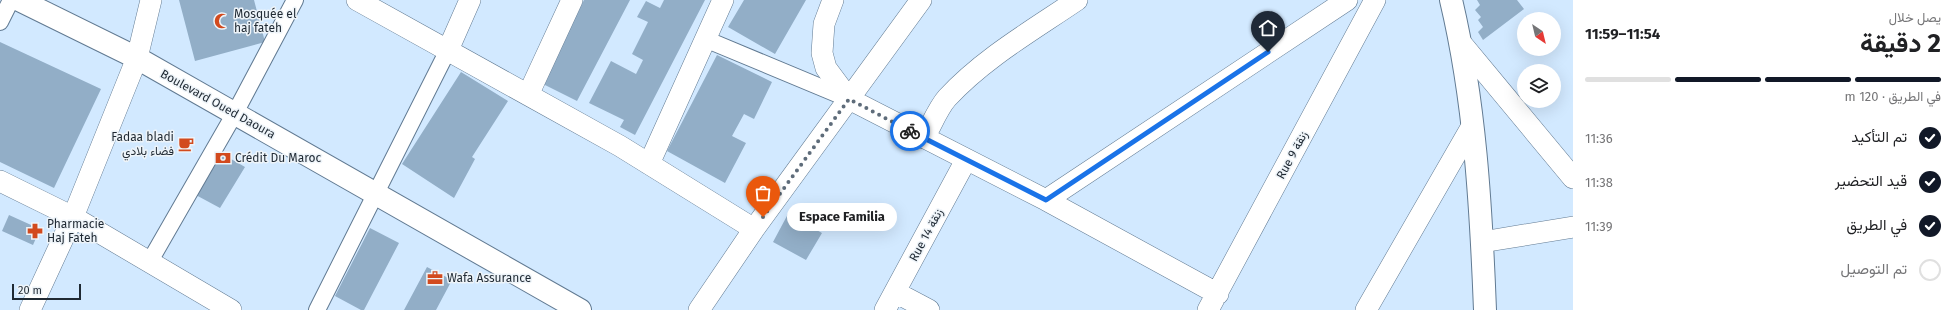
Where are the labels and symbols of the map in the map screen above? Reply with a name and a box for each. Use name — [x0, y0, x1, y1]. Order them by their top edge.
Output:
place label: Mosquée el haj fateh — [234, 7, 297, 35]
pin — [1251, 11, 1285, 52]
mosque icon: Mosquée el haj fateh — [213, 12, 231, 30]
north arrow — [1517, 12, 1561, 56]
street label: Boulevard Oued Daoura — [158, 67, 278, 141]
courier — [890, 111, 930, 151]
street label: Rue 9 زنقة — [1274, 129, 1311, 182]
place label: Fadaa bladi فضاء بلادي — [111, 130, 174, 161]
cafe icon: Fadaa bladi فضاء بلادي — [177, 135, 195, 153]
bank icon: Crédit Du Maroc — [214, 149, 232, 167]
place label: Crédit Du Maroc — [235, 151, 321, 165]
pin — [746, 176, 780, 217]
callout: Espace Familia — [787, 203, 897, 231]
street label: Rue 14 زنقة — [906, 206, 947, 264]
place label: Pharmacie Haj Fateh — [47, 217, 104, 245]
pharmacy icon: Pharmacie Haj Fateh — [26, 222, 44, 240]
office icon: Wafa Assurance — [426, 269, 444, 287]
place label: Wafa Assurance — [447, 271, 531, 285]
scale bar — [12, 282, 81, 301]

